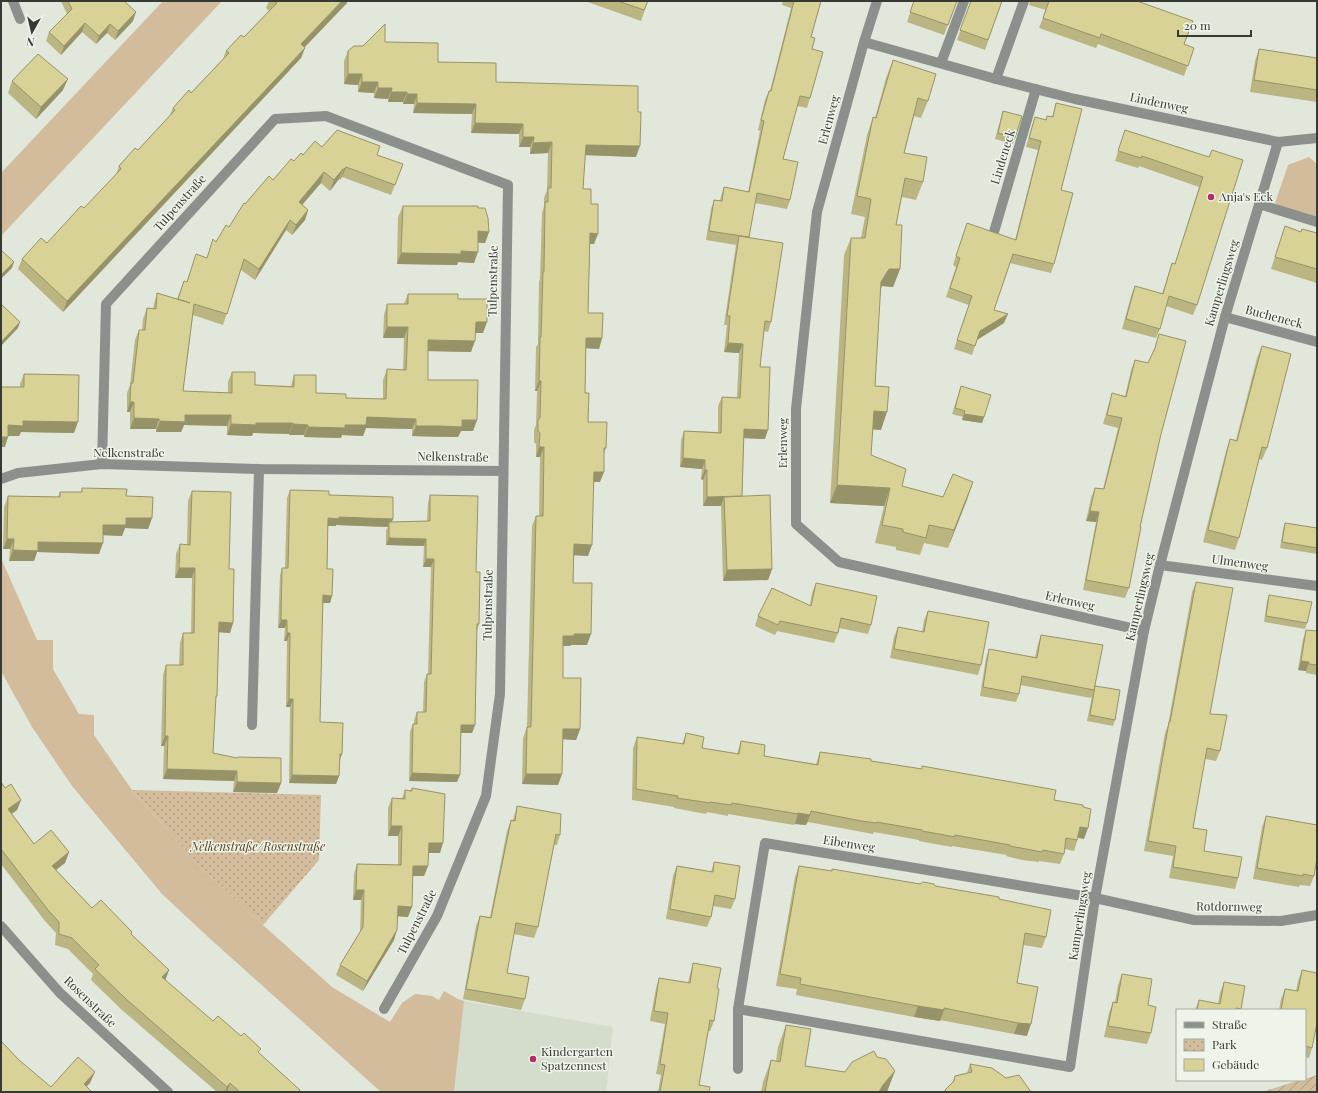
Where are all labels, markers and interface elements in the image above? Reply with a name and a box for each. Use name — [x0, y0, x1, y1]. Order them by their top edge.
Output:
north arrow — [12, 12, 52, 52]
scale bar — [1178, 12, 1251, 38]
text: 20 m — [1184, 17, 1211, 33]
text: N — [26, 34, 36, 50]
street label: Lindenweg — [1128, 88, 1191, 116]
street label: Erlenweg — [814, 93, 842, 146]
street label: Lindeneck — [986, 127, 1018, 186]
street label: Tulpenstraße — [149, 171, 209, 234]
place label: Anja's Eck — [1218, 188, 1273, 204]
marker: Anja's Eck — [1206, 192, 1216, 202]
street label: Kamperlingsweg — [1200, 237, 1242, 328]
street label: Tulpenstraße — [483, 245, 501, 317]
street label: Bucheneck — [1244, 301, 1305, 332]
street label: Erlenweg — [774, 417, 790, 468]
street label: Nelkenstraße — [93, 444, 165, 460]
street label: Nelkenstraße — [417, 447, 489, 465]
street label: Ulmenweg — [1211, 550, 1270, 574]
street label: Kamperlingsweg — [1121, 551, 1157, 642]
street label: Tulpenstraße — [478, 569, 496, 641]
street label: Erlenweg — [1044, 587, 1097, 614]
street label: Eibenweg — [822, 831, 877, 855]
park label: Nelkenstraße/Rosenstraße — [190, 838, 325, 854]
street label: Kamperlingsweg — [1064, 870, 1094, 961]
street label: Tulpenstraße — [393, 886, 439, 957]
street label: Rotdornweg — [1196, 897, 1263, 915]
street label: Rosenstraße — [61, 972, 120, 1030]
legend — [1176, 1009, 1306, 1081]
text: Straße — [1212, 1016, 1247, 1032]
text: Park — [1212, 1036, 1237, 1052]
place label: Kindergarten Spatzennest — [541, 1043, 613, 1073]
marker: Kindergarten Spatzennest — [528, 1054, 538, 1064]
text: Gebäude — [1212, 1056, 1259, 1072]

